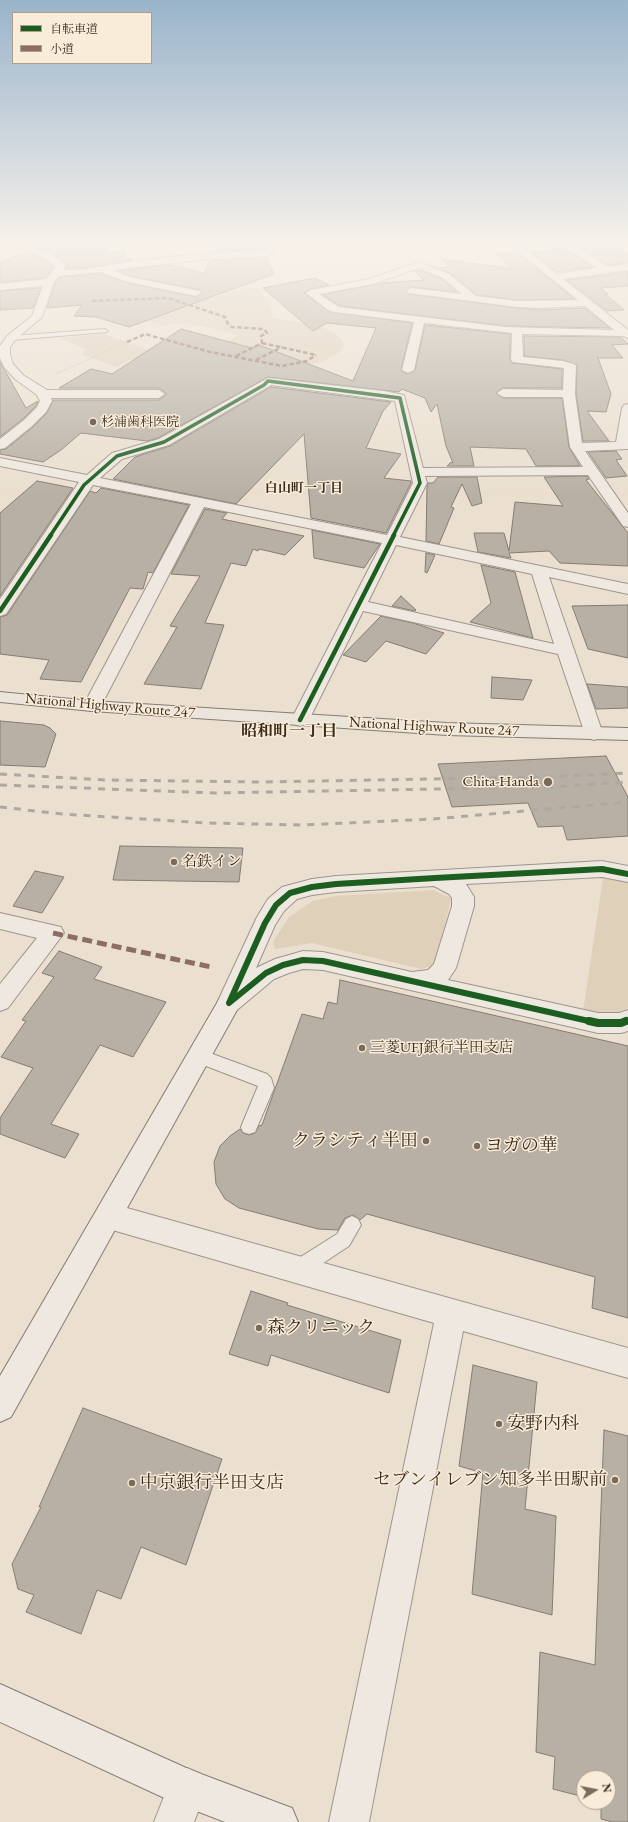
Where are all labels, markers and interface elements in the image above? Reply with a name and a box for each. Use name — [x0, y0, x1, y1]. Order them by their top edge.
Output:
legend — [12, 12, 152, 64]
text: 自転車道 — [50, 21, 98, 37]
text: 小道 — [50, 41, 74, 57]
place label: 杉浦歯科医院 — [101, 414, 179, 430]
marker: 杉浦歯科医院 — [88, 417, 98, 427]
district label: 白山町一丁目 — [265, 480, 343, 496]
street label: National Highway Route 247 — [24, 690, 196, 722]
street label: National Highway Route 247 — [348, 714, 520, 740]
district label: 昭和町一丁目 — [241, 722, 337, 742]
place label: Chita-Handa — [463, 773, 539, 791]
marker: Chita-Handa — [542, 776, 554, 788]
place label: 名鉄イン — [182, 853, 242, 871]
marker: 名鉄イン — [169, 857, 179, 867]
place label: 三菱UFJ銀行半田支店 — [370, 1039, 514, 1057]
marker: 三菱UFJ銀行半田支店 — [357, 1043, 367, 1053]
place label: クラシティ半田 — [292, 1130, 418, 1152]
place label: ヨガの華 — [485, 1135, 557, 1157]
marker: クラシティ半田 — [421, 1136, 431, 1146]
marker: ヨガの華 — [472, 1141, 482, 1151]
place label: 森クリニック — [267, 1317, 375, 1339]
marker: 森クリニック — [254, 1323, 264, 1333]
place label: 安野内科 — [507, 1413, 579, 1435]
marker: 安野内科 — [494, 1419, 504, 1429]
place label: セブンイレブン知多半田駅前 — [373, 1469, 607, 1491]
place label: 中京銀行半田支店 — [140, 1472, 284, 1494]
marker: セブンイレブン知多半田駅前 — [610, 1475, 620, 1485]
marker: 中京銀行半田支店 — [127, 1478, 137, 1488]
north arrow — [576, 1770, 616, 1810]
text: N — [599, 1782, 614, 1794]

